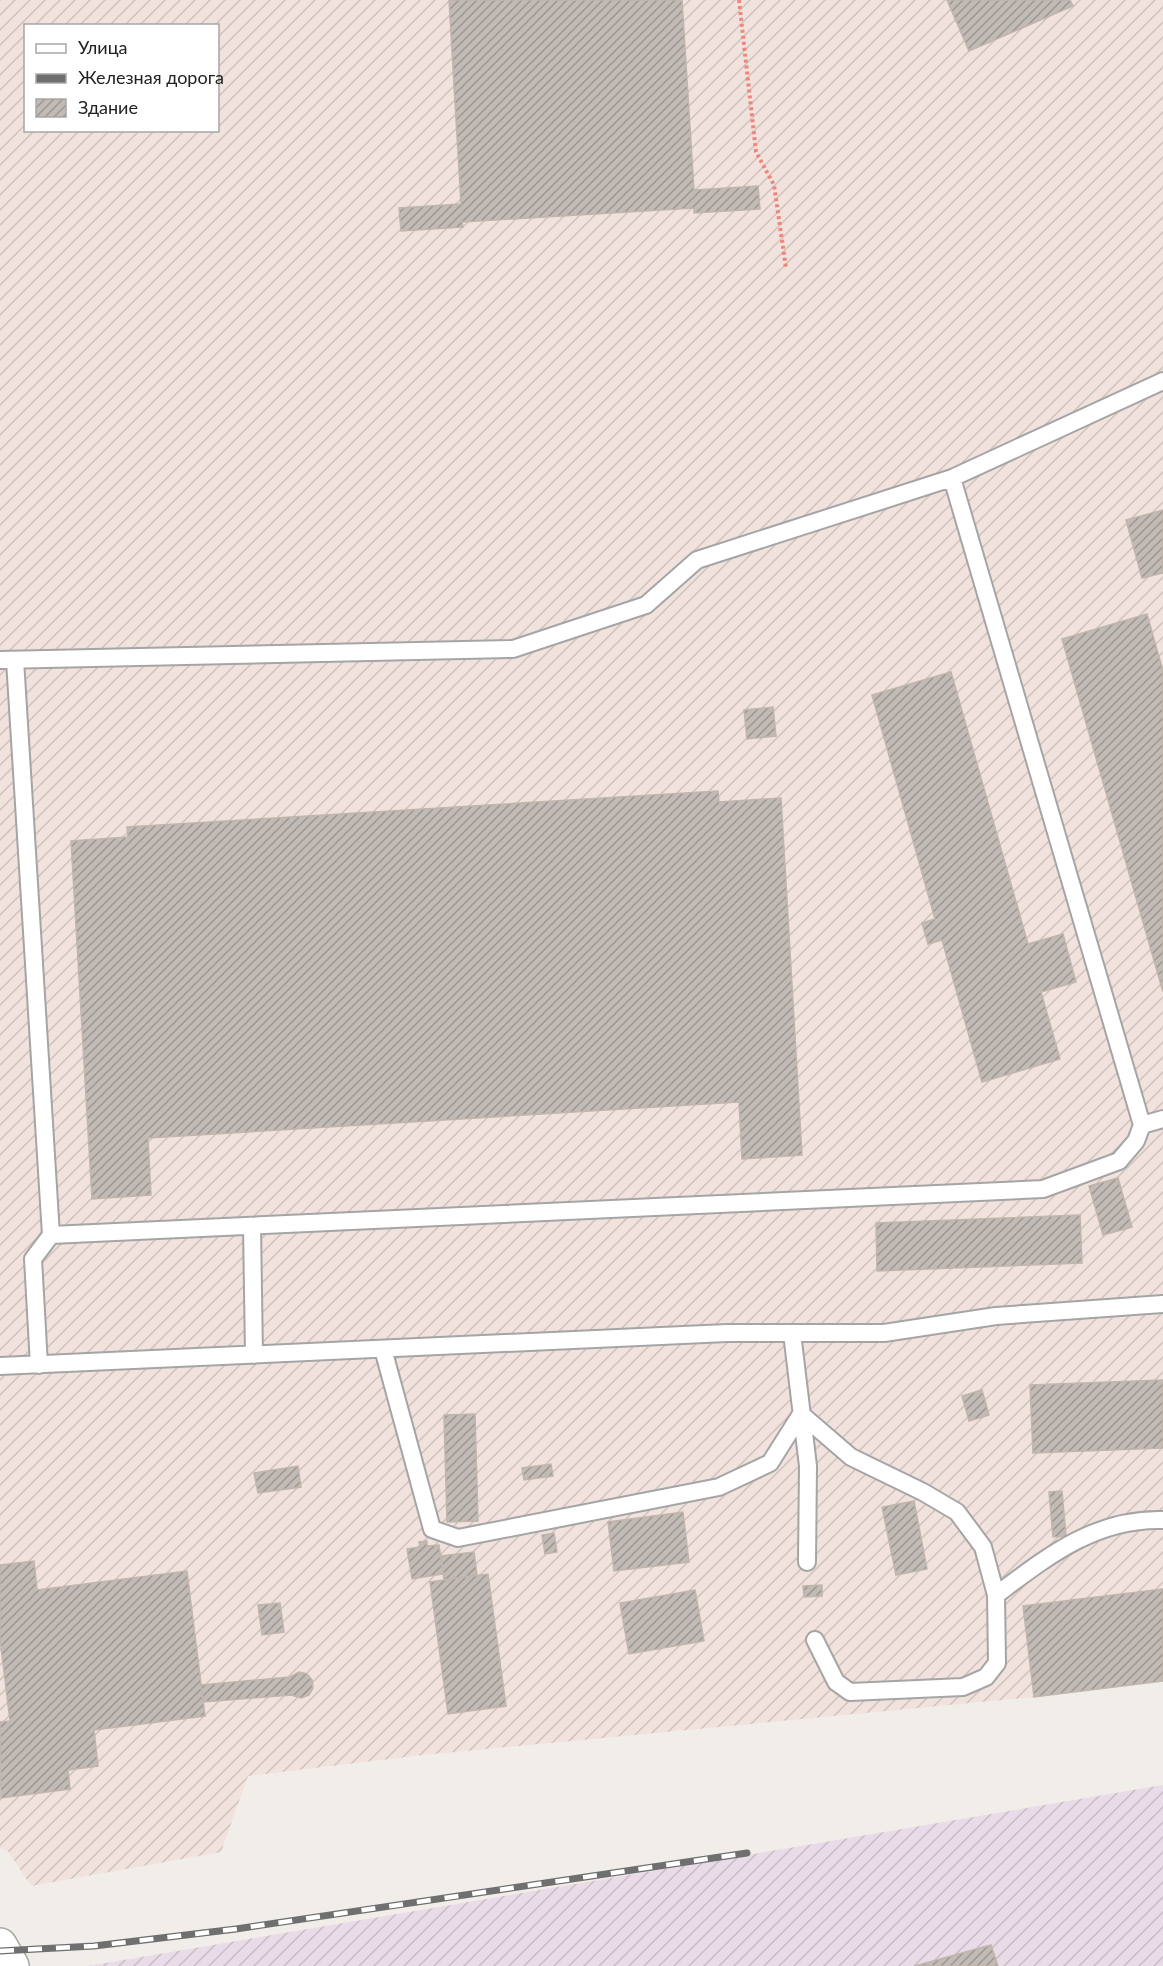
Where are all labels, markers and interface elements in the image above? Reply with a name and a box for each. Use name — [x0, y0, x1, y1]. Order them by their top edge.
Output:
legend — [24, 24, 219, 132]
text: Улица — [78, 36, 128, 58]
text: Железная дорога — [78, 66, 224, 88]
text: Здание — [78, 96, 138, 118]

